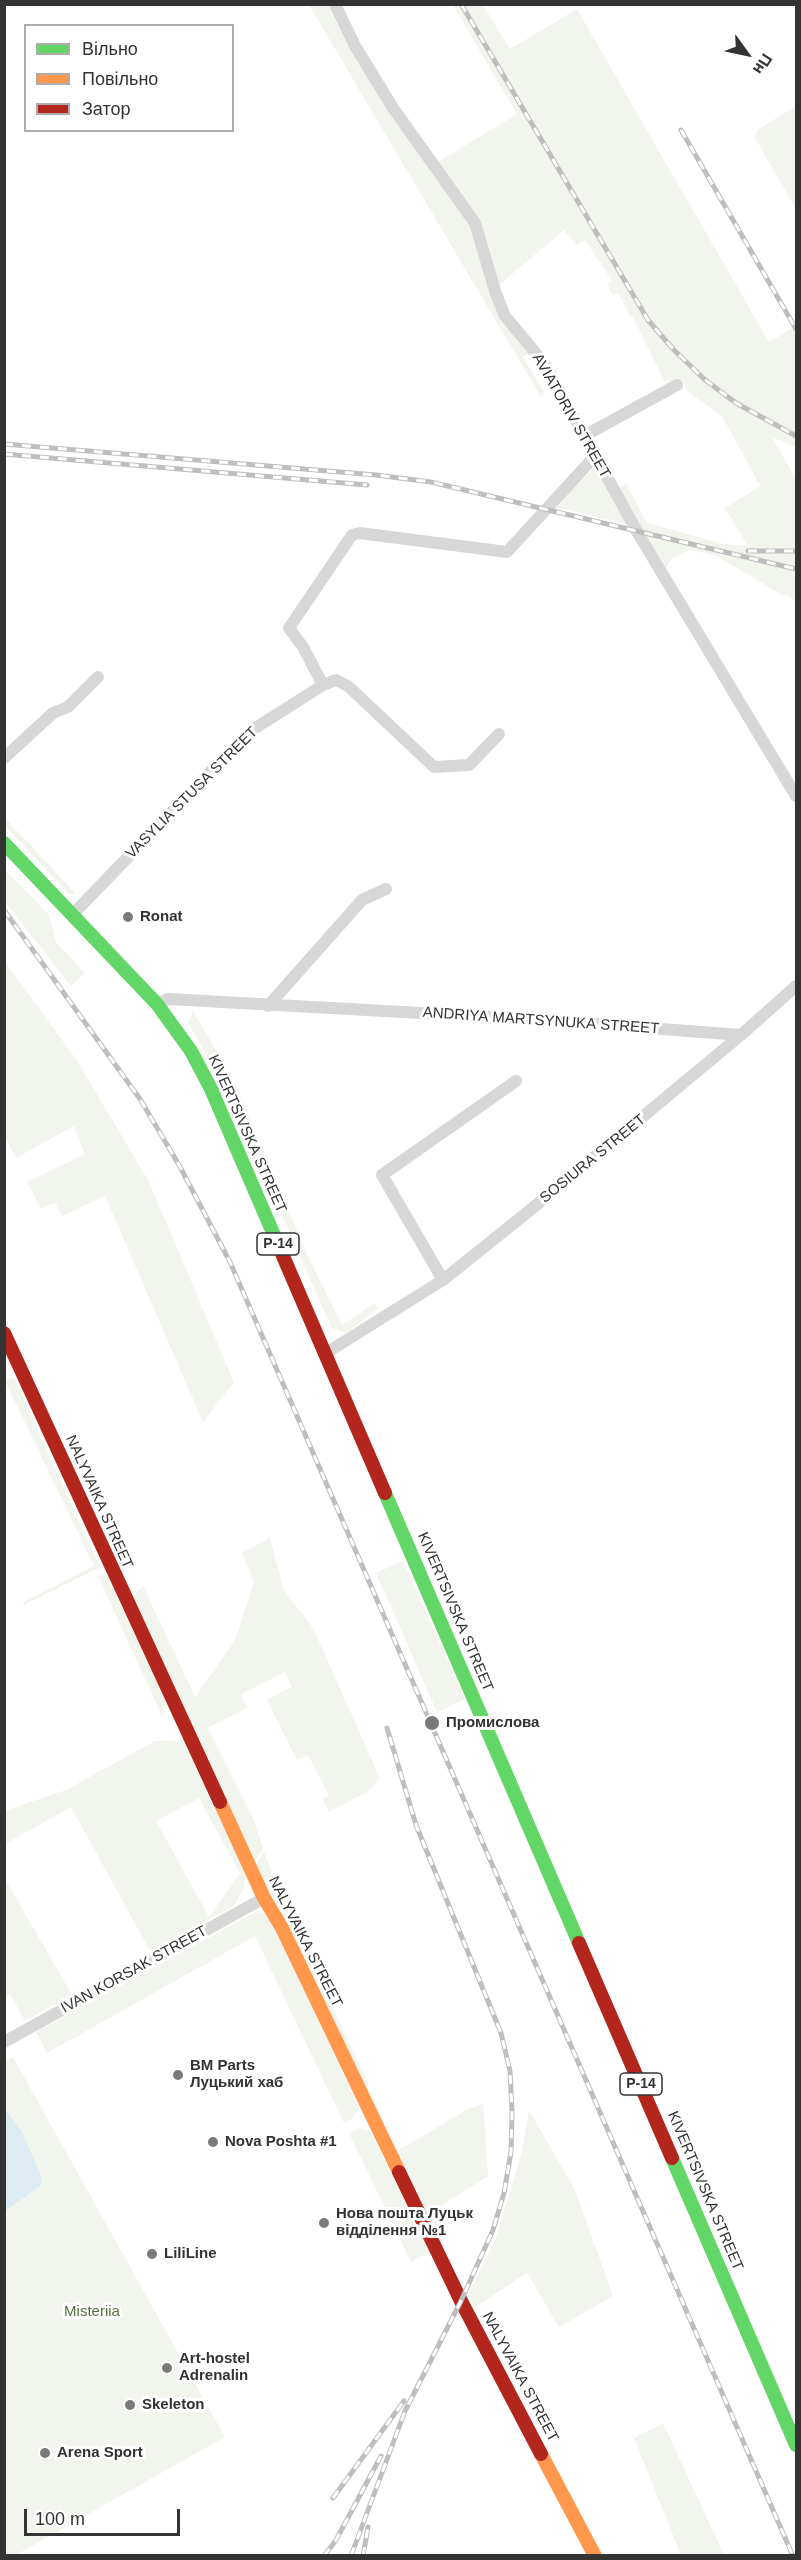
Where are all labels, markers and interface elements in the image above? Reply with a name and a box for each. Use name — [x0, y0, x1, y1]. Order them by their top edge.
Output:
legend — [24, 24, 234, 132]
north arrow — [717, 24, 777, 84]
text: Вільно — [82, 39, 138, 59]
text: Пн — [750, 51, 775, 78]
text: Повільно — [82, 69, 158, 89]
text: Затор — [82, 99, 131, 119]
street label: AVIATORIV STREET — [528, 351, 614, 481]
street label: VASYLIA STUSA STREET — [122, 723, 262, 863]
place label: Ronat — [140, 908, 182, 926]
marker: Ronat — [121, 910, 135, 924]
street label: ANDRIYA MARTSYNUKA STREET — [422, 1004, 660, 1038]
street label: KIVERTSIVSKA STREET — [204, 1052, 290, 1216]
street label: SOSIURA STREET — [536, 1111, 650, 1207]
road number: Р-14 — [257, 1233, 299, 1255]
street label: NALYVAIKA STREET — [61, 1432, 137, 1572]
street label: KIVERTSIVSKA STREET — [413, 1530, 497, 1694]
marker: Промислова — [423, 1714, 441, 1732]
place label: Промислова — [446, 1714, 539, 1732]
street label: NALYVAIKA STREET — [264, 1874, 346, 2010]
street label: IVAN KORSAK STREET — [58, 1922, 210, 2018]
place label: BM Parts Луцький хаб — [190, 2057, 283, 2092]
marker: BM Parts Луцький хаб — [171, 2068, 185, 2082]
road number: Р-14 — [620, 2073, 662, 2095]
street label: KIVERTSIVSKA STREET — [663, 2109, 747, 2273]
place label: Nova Poshta #1 — [225, 2133, 337, 2151]
marker: Nova Poshta #1 — [206, 2135, 220, 2149]
place label: Нова пошта Луцьк відділення №1 — [336, 2205, 473, 2240]
marker: Нова пошта Луцьк відділення №1 — [317, 2216, 331, 2230]
place label: LiliLine — [164, 2245, 216, 2263]
marker: LiliLine — [145, 2247, 159, 2261]
park label: Misteriia — [64, 2303, 120, 2321]
street label: NALYVAIKA STREET — [478, 2309, 562, 2445]
place label: Art-hostel Adrenalin — [179, 2350, 250, 2385]
marker: Art-hostel Adrenalin — [160, 2361, 174, 2375]
place label: Skeleton — [142, 2396, 205, 2414]
marker: Skeleton — [123, 2398, 137, 2412]
place label: Arena Sport — [57, 2444, 143, 2462]
marker: Arena Sport — [38, 2446, 52, 2460]
scale bar — [27, 2497, 183, 2535]
text: 100 m — [35, 2509, 85, 2529]

